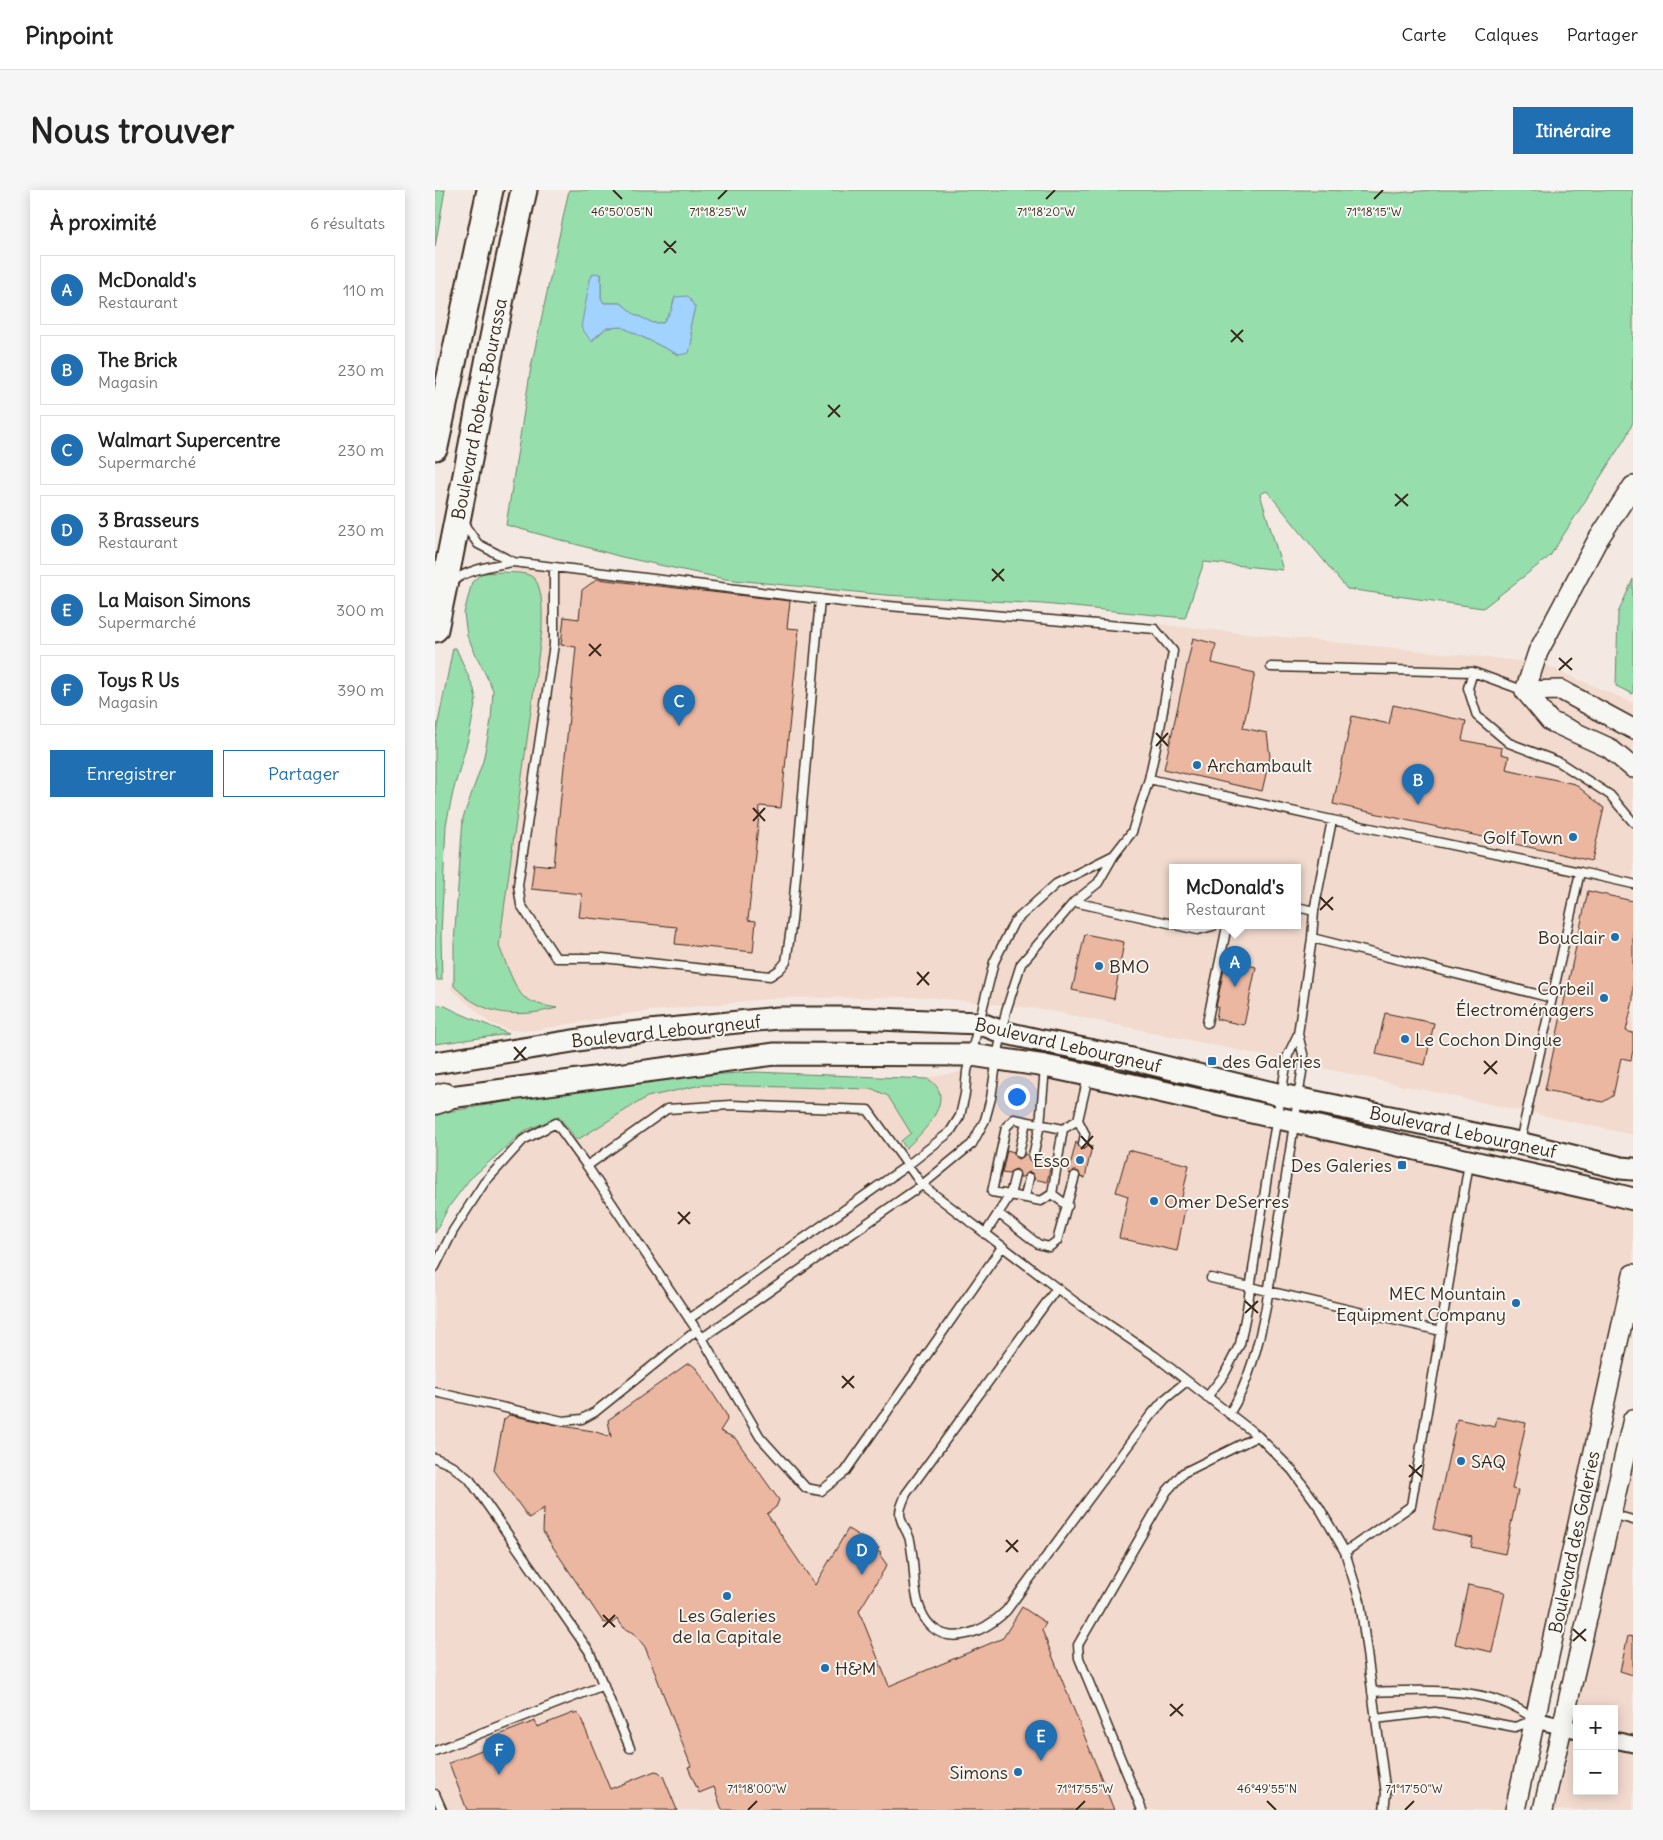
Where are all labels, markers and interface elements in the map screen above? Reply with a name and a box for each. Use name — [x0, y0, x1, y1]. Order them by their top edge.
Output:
text: Pinpoint — [25, 20, 113, 50]
text: Carte — [1401, 23, 1446, 46]
text: Calques — [1474, 23, 1539, 46]
text: Partager — [1567, 23, 1638, 46]
button: Itinéraire — [1513, 107, 1633, 154]
text: Nous trouver — [30, 108, 234, 152]
text: 46°50'05"N — [591, 204, 653, 219]
text: 71°18'25"W — [689, 204, 747, 219]
text: 71°18'20"W — [1017, 204, 1075, 219]
text: 71°18'15"W — [1346, 204, 1402, 219]
text: À proximité — [50, 209, 157, 236]
text: 6 résultats — [310, 213, 385, 233]
text: McDonald's — [98, 268, 196, 292]
text: A — [62, 280, 72, 300]
text: 110 m — [343, 280, 384, 300]
text: Restaurant — [98, 292, 178, 312]
street label: Boulevard Robert-Bourassa — [446, 296, 512, 522]
text: The Brick — [98, 348, 177, 372]
text: B — [62, 360, 72, 380]
text: 230 m — [338, 360, 384, 380]
text: Magasin — [98, 372, 158, 392]
text: Walmart Supercentre — [98, 428, 280, 452]
text: C — [62, 440, 72, 460]
text: 230 m — [338, 440, 384, 460]
text: Supermarché — [98, 452, 196, 472]
text: 3 Brasseurs — [98, 508, 199, 532]
text: D — [61, 520, 73, 540]
text: 230 m — [338, 520, 384, 540]
text: Restaurant — [98, 532, 178, 552]
text: La Maison Simons — [98, 588, 251, 612]
text: E — [62, 600, 72, 620]
text: 300 m — [336, 600, 384, 620]
text: Supermarché — [98, 612, 196, 632]
text: Toys R Us — [98, 668, 179, 692]
text: F — [62, 680, 72, 700]
text: 390 m — [337, 680, 384, 700]
pin: C — [663, 685, 695, 726]
text: Magasin — [98, 692, 158, 712]
button: Enregistrer — [50, 750, 213, 797]
button: Partager — [223, 750, 385, 797]
place label: Archambault — [1207, 754, 1312, 777]
marker: Archambault — [1191, 759, 1203, 771]
pin: B — [1402, 764, 1434, 805]
place label: Golf Town — [1483, 826, 1563, 849]
marker: Golf Town — [1567, 831, 1579, 843]
popup — [1169, 864, 1301, 929]
text: McDonald's — [1186, 875, 1284, 899]
text: Restaurant — [1186, 899, 1265, 919]
place label: Bouclair — [1538, 926, 1606, 949]
marker: Bouclair — [1609, 931, 1621, 943]
pin: A — [1219, 946, 1251, 987]
place label: BMO — [1109, 955, 1149, 978]
marker: BMO — [1093, 960, 1105, 972]
place label: Corbeil Électroménagers — [1456, 977, 1594, 1021]
marker: Corbeil Électroménagers — [1598, 992, 1610, 1004]
street label: Boulevard Lebourgneuf — [570, 1010, 763, 1052]
street label: Boulevard Lebourgneuf — [973, 1012, 1164, 1078]
place label: Le Cochon Dingue — [1415, 1028, 1562, 1051]
marker: Le Cochon Dingue — [1399, 1033, 1411, 1045]
place label: des Galeries — [1222, 1050, 1321, 1073]
marker: des Galeries — [1206, 1055, 1218, 1067]
your location — [1004, 1084, 1030, 1110]
street label: Boulevard Lebourgneuf — [1368, 1101, 1560, 1163]
place label: Esso — [1033, 1149, 1070, 1172]
marker: Esso — [1074, 1154, 1086, 1166]
place label: Des Galeries — [1291, 1154, 1392, 1177]
marker: Des Galeries — [1396, 1159, 1408, 1171]
place label: Omer DeSerres — [1164, 1190, 1289, 1213]
marker: Omer DeSerres — [1148, 1195, 1160, 1207]
place label: MEC Mountain Equipment Company — [1336, 1282, 1506, 1326]
marker: MEC Mountain Equipment Company — [1510, 1297, 1522, 1309]
street label: Boulevard des Galeries — [1543, 1449, 1605, 1635]
place label: SAQ — [1471, 1450, 1506, 1473]
marker: SAQ — [1455, 1455, 1467, 1467]
pin: D — [846, 1534, 878, 1575]
marker: Les Galeries de la Capitale — [721, 1590, 733, 1602]
place label: Les Galeries de la Capitale — [672, 1604, 782, 1648]
place label: H&M — [835, 1657, 876, 1680]
marker: H&M — [819, 1662, 831, 1674]
map controls — [1573, 1705, 1618, 1795]
button: + — [1573, 1705, 1618, 1750]
pin: E — [1025, 1720, 1057, 1761]
pin: F — [483, 1734, 515, 1775]
button: − — [1573, 1750, 1618, 1795]
place label: Simons — [949, 1761, 1008, 1784]
marker: Simons — [1012, 1766, 1024, 1778]
text: 71°18'00"W — [727, 1781, 787, 1796]
text: 71°17'55"W — [1057, 1781, 1113, 1796]
text: 46°49'55"N — [1237, 1781, 1297, 1796]
text: 71°17'50"W — [1385, 1781, 1443, 1796]

